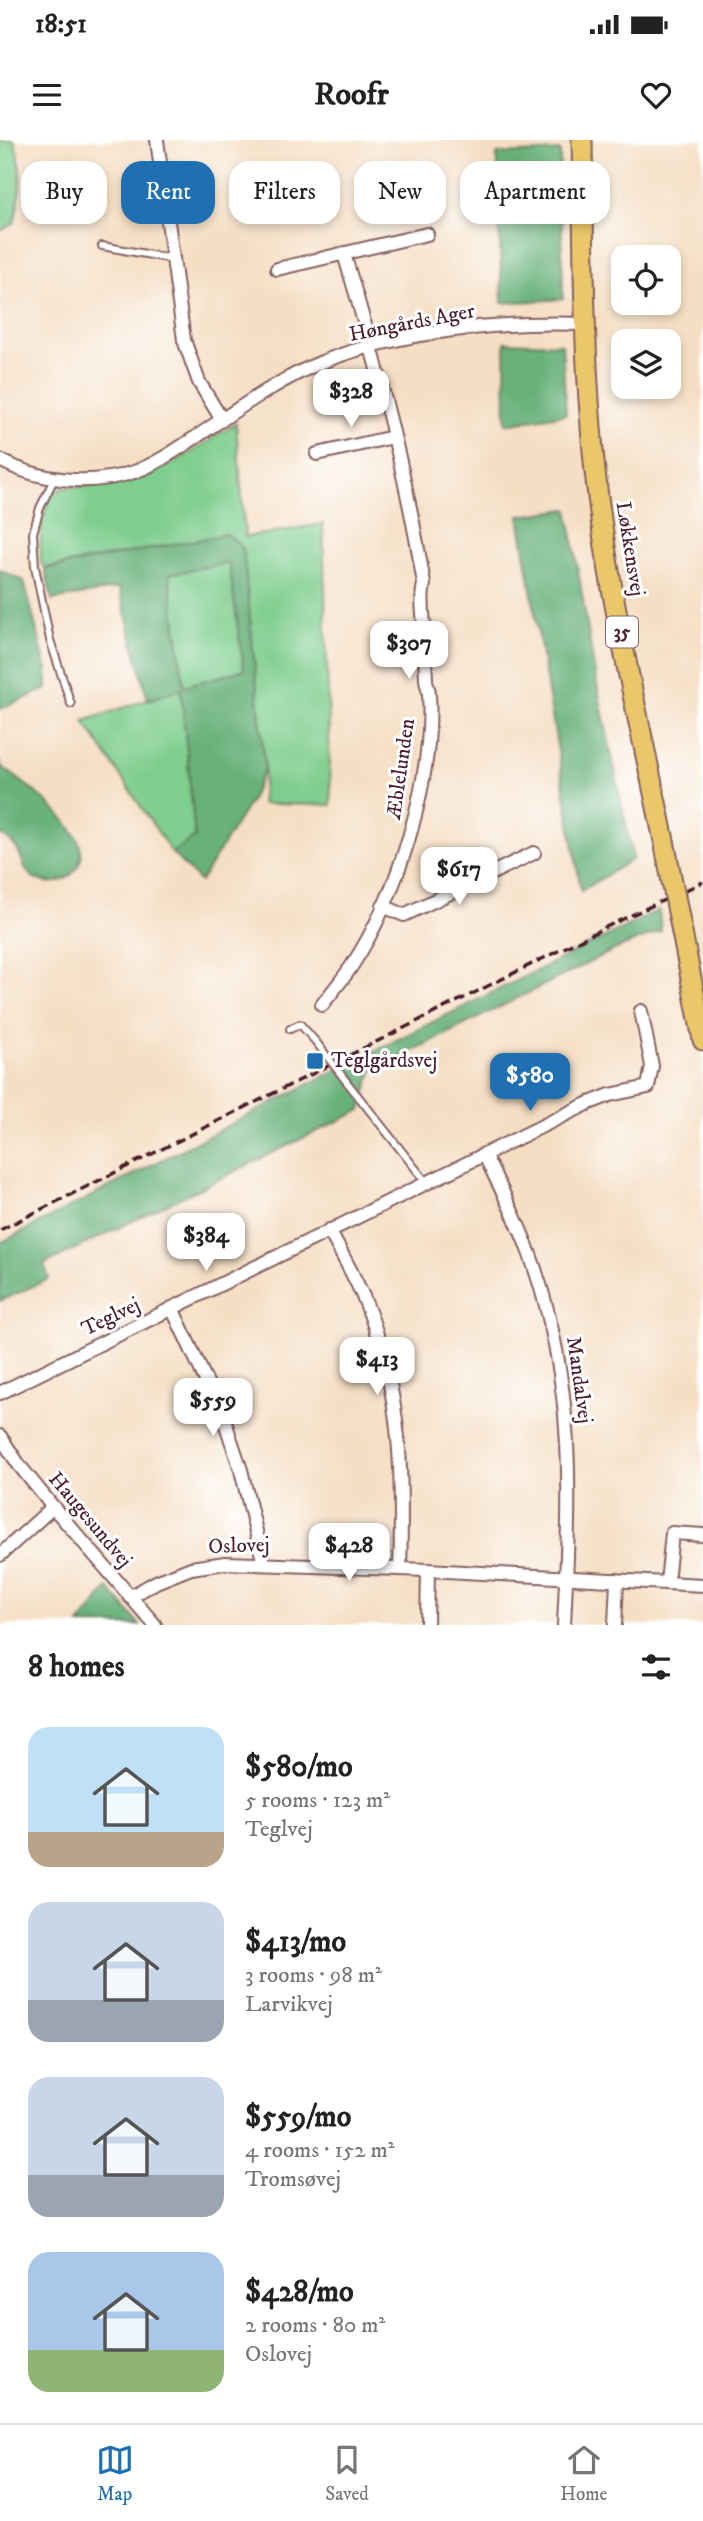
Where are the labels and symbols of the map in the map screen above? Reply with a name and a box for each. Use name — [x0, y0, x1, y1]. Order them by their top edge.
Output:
street label: Høngårds Ager — [347, 298, 477, 348]
pin: $328 — [310, 370, 392, 429]
street label: Løkkensvej — [610, 500, 650, 598]
road number: 35 — [606, 617, 638, 648]
pin: $307 — [368, 622, 450, 681]
street label: Æblelunden — [381, 717, 421, 822]
pin: $617 — [418, 848, 500, 907]
place label: Teglgårdsvej — [331, 1048, 437, 1074]
marker: Teglgårdsvej — [305, 1051, 325, 1071]
pin: $580 — [489, 1054, 571, 1113]
pin: $384 — [165, 1214, 247, 1273]
street label: Teglvej — [78, 1292, 144, 1342]
street label: Mandalvej — [560, 1335, 598, 1425]
pin: $413 — [336, 1338, 418, 1397]
pin: $559 — [172, 1378, 254, 1438]
street label: Haugesundvej — [42, 1467, 138, 1573]
pin: $428 — [308, 1524, 390, 1583]
street label: Oslovej — [208, 1532, 270, 1560]

